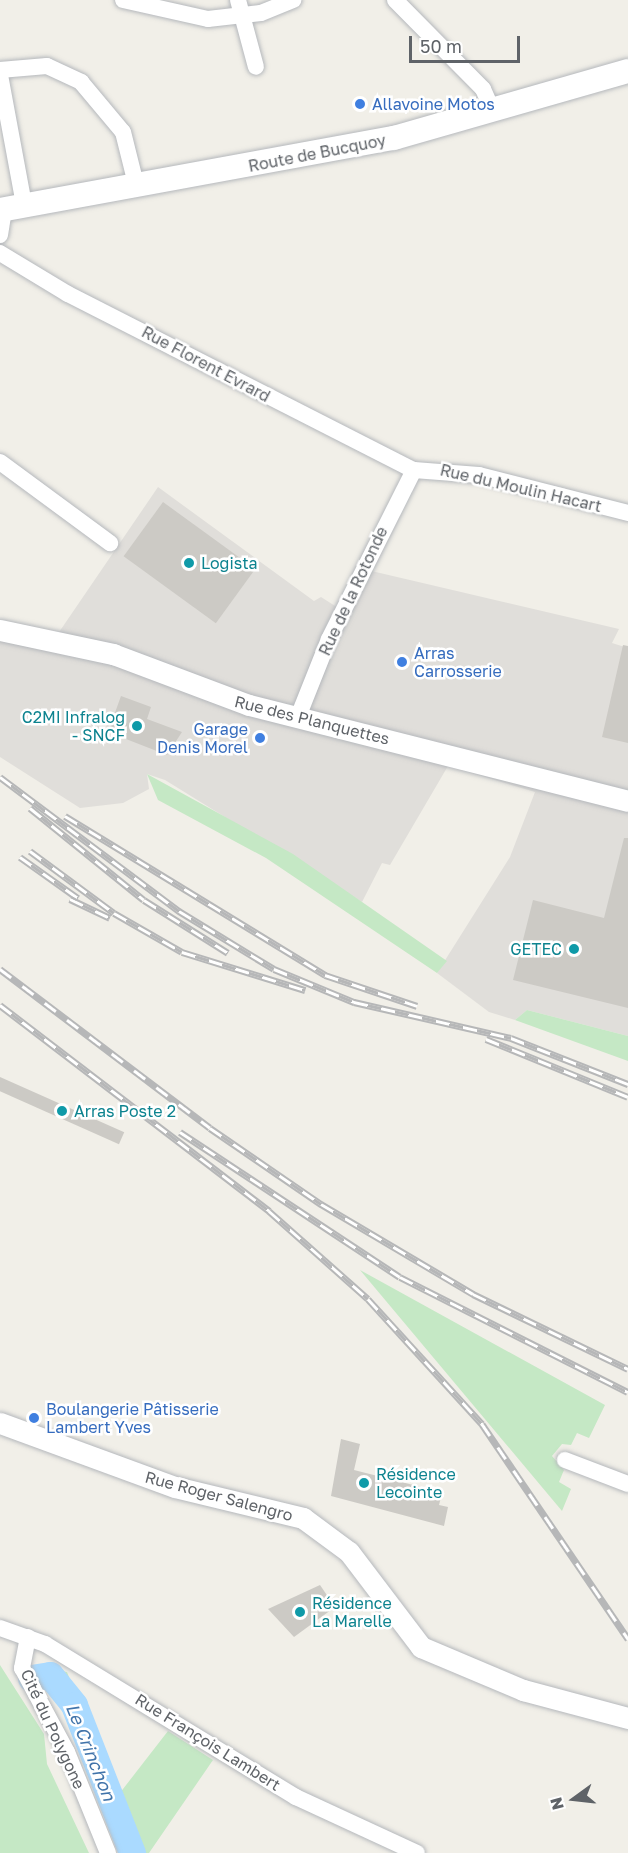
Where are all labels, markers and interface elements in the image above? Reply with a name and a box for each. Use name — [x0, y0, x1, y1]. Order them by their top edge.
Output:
scale bar — [412, 24, 523, 62]
text: 50 m — [420, 35, 462, 57]
place label: Allavoine Motos — [372, 94, 495, 114]
marker: Allavoine Motos — [353, 97, 367, 111]
street label: Route de Bucquoy — [247, 130, 387, 176]
street label: Rue Florent Evrard — [139, 322, 273, 406]
street label: Rue du Moulin Hacart — [438, 460, 604, 516]
street label: Rue de la Rotonde — [315, 523, 391, 659]
place label: Logista — [201, 553, 258, 573]
marker: Logista — [182, 556, 196, 570]
place label: Arras Carrosserie — [414, 643, 502, 681]
marker: Arras Carrosserie — [395, 655, 409, 669]
street label: Rue des Planquettes — [233, 691, 391, 749]
place label: C2MI Infralog - SNCF — [22, 707, 125, 745]
marker: C2MI Infralog - SNCF — [130, 719, 144, 733]
place label: Garage Denis Morel — [157, 719, 248, 757]
marker: Garage Denis Morel — [253, 731, 267, 745]
place label: GETEC — [510, 939, 562, 959]
marker: GETEC — [567, 942, 581, 956]
place label: Arras Poste 2 — [74, 1101, 176, 1121]
marker: Arras Poste 2 — [55, 1104, 69, 1118]
place label: Boulangerie Pâtisserie Lambert Yves — [46, 1399, 219, 1437]
marker: Boulangerie Pâtisserie Lambert Yves — [27, 1411, 41, 1425]
place label: Résidence Lecointe — [376, 1464, 456, 1502]
street label: Rue Roger Salengro — [143, 1467, 295, 1525]
marker: Résidence Lecointe — [357, 1476, 371, 1490]
place label: Résidence La Marelle — [312, 1593, 392, 1631]
marker: Résidence La Marelle — [293, 1605, 307, 1619]
street label: Cité du Polygone — [17, 1666, 89, 1792]
street label: Rue François Lambert — [132, 1689, 284, 1795]
water label: Le Crinchon — [62, 1700, 120, 1804]
north arrow — [544, 1769, 604, 1829]
text: N — [545, 1795, 568, 1812]

